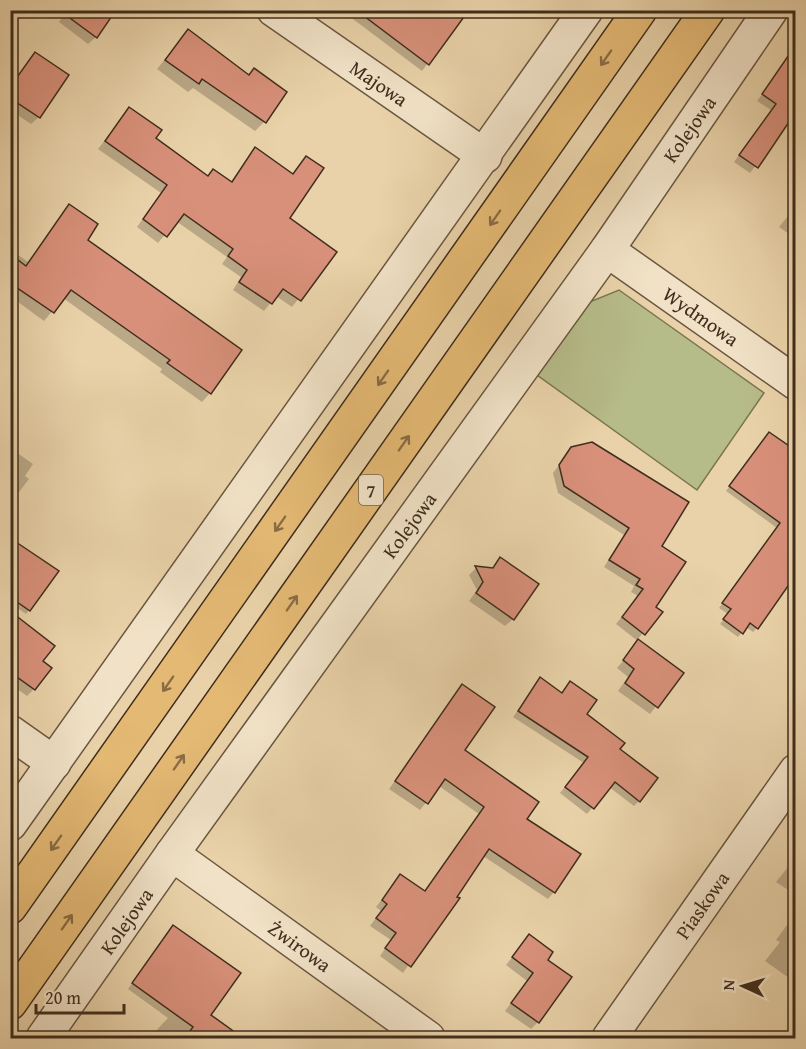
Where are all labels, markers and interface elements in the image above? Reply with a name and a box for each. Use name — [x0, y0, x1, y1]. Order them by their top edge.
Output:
one-way arrow — [600, 50, 612, 66]
street label: Majowa — [344, 53, 414, 113]
street label: Kolejowa — [655, 89, 723, 168]
one-way arrow — [489, 210, 501, 226]
street label: Wydmowa — [657, 279, 745, 353]
one-way arrow — [377, 369, 389, 385]
one-way arrow — [398, 436, 410, 452]
road number: 7 — [359, 475, 383, 505]
street label: Kolejowa — [375, 485, 443, 564]
one-way arrow — [274, 515, 286, 532]
one-way arrow — [286, 595, 298, 612]
one-way arrow — [162, 675, 174, 691]
one-way arrow — [173, 755, 185, 771]
one-way arrow — [50, 835, 62, 851]
street label: Piaskowa — [668, 865, 736, 945]
street label: Kolejowa — [92, 881, 160, 960]
street label: Żwirowa — [263, 913, 338, 979]
one-way arrow — [61, 914, 73, 931]
north arrow — [713, 956, 773, 1016]
scale bar — [36, 977, 124, 1015]
text: N — [716, 978, 740, 991]
text: 20 m — [45, 984, 81, 1011]

